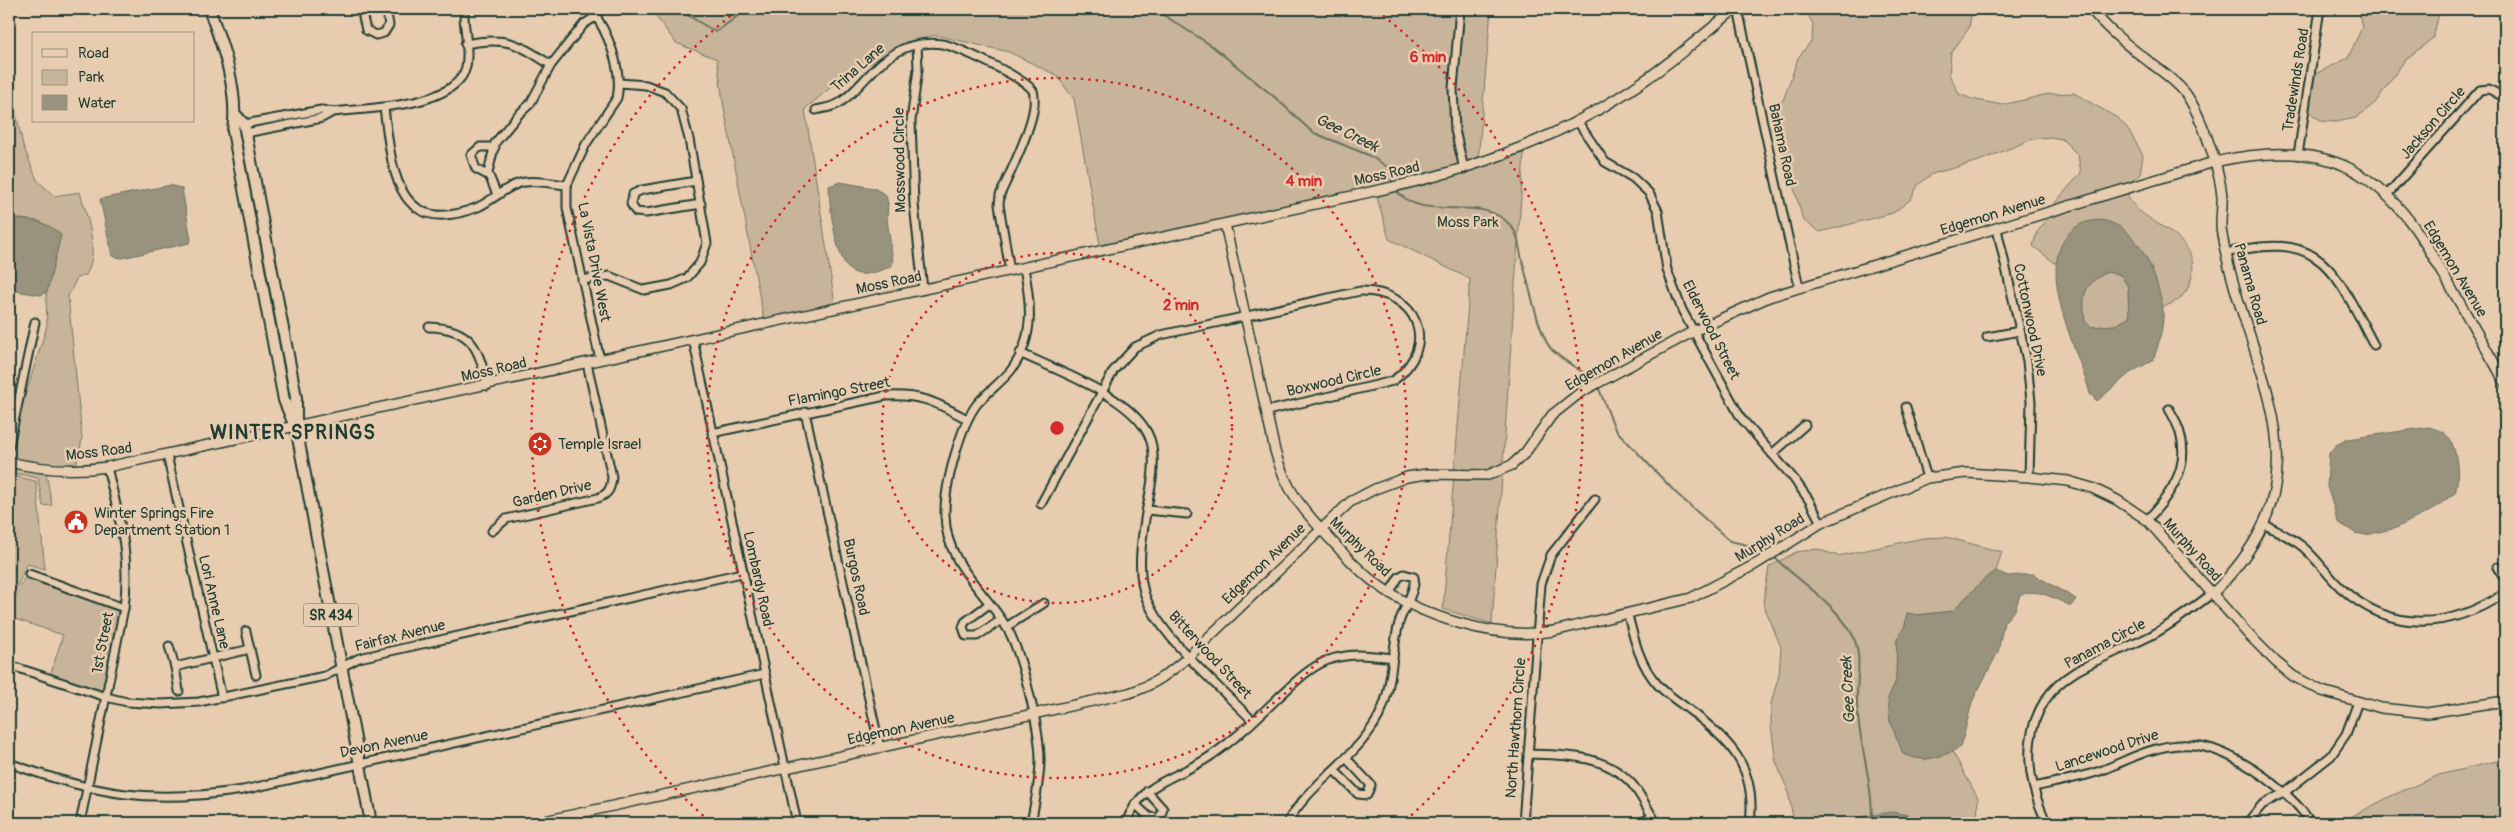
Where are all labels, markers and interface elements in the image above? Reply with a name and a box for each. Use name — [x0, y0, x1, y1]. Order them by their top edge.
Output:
street label: Tradewinds Road — [2278, 27, 2314, 133]
legend — [32, 32, 195, 122]
street label: Trina Lane — [827, 39, 889, 97]
text: Road — [78, 44, 109, 63]
text: 6 min — [1410, 48, 1447, 67]
text: Park — [78, 68, 105, 87]
street label: Jackson Circle — [2396, 82, 2470, 163]
text: Water — [78, 94, 117, 113]
street label: Bahama Road — [1764, 102, 1800, 188]
street label: Mosswood Circle — [890, 107, 910, 213]
water label: Gee Creek — [1312, 109, 1383, 157]
street label: Moss Road — [1352, 157, 1422, 191]
text: 4 min — [1286, 172, 1323, 191]
street label: Edgemon Avenue — [1938, 190, 2048, 240]
street label: La Vista Drive West — [573, 201, 615, 324]
park label: Moss Park — [1437, 213, 1500, 232]
street label: Edgemon Avenue — [2419, 217, 2492, 321]
street label: Panama Road — [2229, 241, 2271, 327]
street label: Cottonwood Drive — [2009, 262, 2051, 379]
street label: Moss Road — [854, 267, 924, 299]
street label: Elderwood Street — [1678, 277, 1745, 384]
text: 2 min — [1163, 296, 1199, 315]
street label: Edgemon Avenue — [1562, 324, 1666, 395]
street label: Moss Road — [459, 353, 529, 387]
street label: Boxwood Circle — [1285, 361, 1384, 401]
street label: Flamingo Street — [786, 373, 893, 411]
centre of rings — [1048, 419, 1066, 437]
district label: WINTER SPRINGS — [210, 420, 376, 445]
synagogue icon: Temple Israel — [527, 431, 553, 457]
place label: Temple Israel — [558, 435, 642, 454]
street label: Moss Road — [65, 439, 133, 465]
street label: Garden Drive — [511, 476, 594, 512]
place label: Winter Springs Fire Department Station 1 — [94, 504, 230, 540]
public building icon: Winter Springs Fire Department Station 1 — [63, 509, 89, 535]
street label: Murphy Road — [1732, 509, 1808, 567]
street label: Murphy Road — [1325, 513, 1395, 581]
street label: Murphy Road — [2159, 514, 2225, 586]
street label: Edgemon Avenue — [1218, 519, 1310, 609]
street label: Lombardy Road — [739, 530, 777, 628]
street label: Burgos Road — [839, 537, 873, 617]
street label: Lori Anne Lane — [194, 553, 234, 652]
road number: SR 434 — [304, 604, 358, 626]
street label: Bitterwood Street — [1164, 607, 1256, 704]
street label: 1st Street — [88, 610, 118, 676]
street label: Panama Circle — [2061, 614, 2149, 673]
street label: Fairfax Avenue — [353, 615, 448, 656]
water label: Gee Creek — [1836, 654, 1860, 724]
street label: North Hawthorn Circle — [1502, 657, 1530, 799]
street label: Edgemon Avenue — [846, 708, 957, 750]
street label: Devon Avenue — [338, 725, 430, 763]
street label: Lancewood Drive — [2053, 725, 2162, 777]

